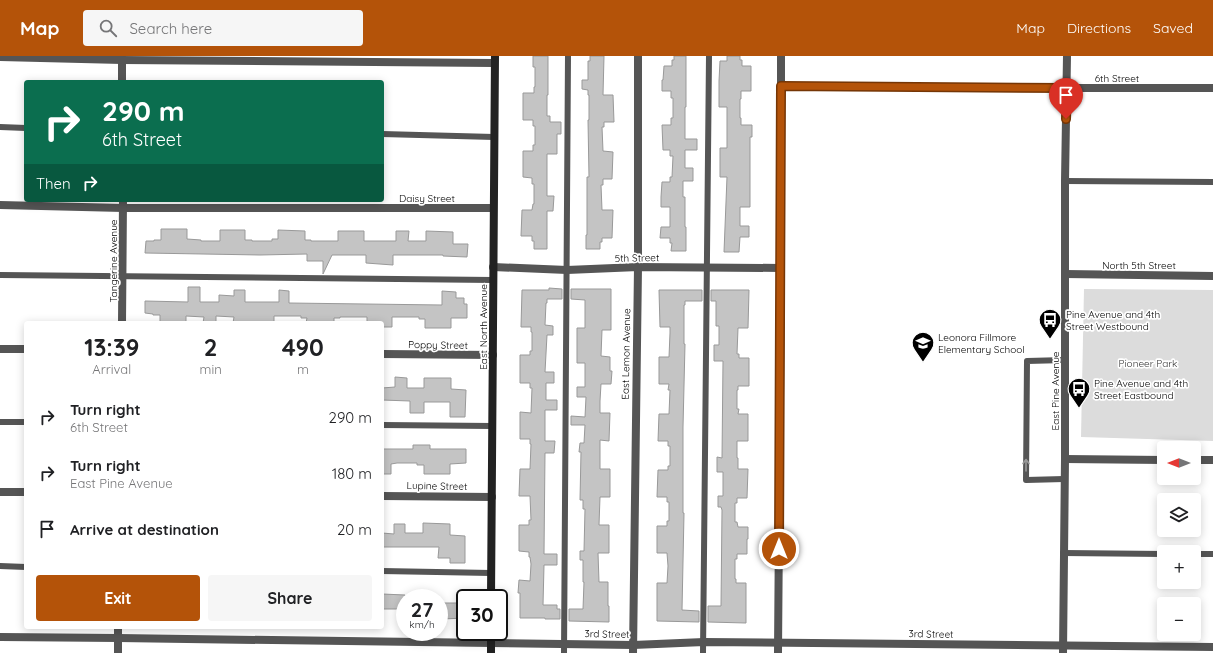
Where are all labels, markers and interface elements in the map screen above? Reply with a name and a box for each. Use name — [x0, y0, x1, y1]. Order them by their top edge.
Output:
search box — [83, 10, 363, 46]
text: Map — [20, 16, 59, 40]
icon: search — [97, 17, 119, 39]
text: Search here — [129, 19, 212, 38]
text: Map — [1016, 19, 1045, 37]
text: Directions — [1067, 19, 1131, 37]
text: Saved — [1153, 19, 1193, 37]
street label: 6th Street — [1095, 72, 1140, 85]
pin — [1049, 78, 1083, 119]
icon: arrive — [1055, 84, 1077, 106]
text: 290 m — [102, 93, 185, 128]
icon: right — [36, 96, 88, 148]
text: 6th Street — [102, 128, 182, 151]
icon: right — [79, 172, 101, 194]
text: Then — [36, 174, 71, 193]
street label: Daisy Street — [399, 192, 456, 205]
street label: Tangerine Avenue — [107, 219, 120, 302]
street label: 5th Street — [615, 251, 660, 265]
street label: North 5th Street — [1102, 259, 1176, 272]
street label: East North Avenue — [477, 284, 490, 370]
bus stop icon: Pine Avenue and 4th Street Westbound — [1037, 307, 1063, 340]
street label: East Lemon Avenue — [619, 308, 633, 400]
place label: Pine Avenue and 4th Street Westbound — [1066, 308, 1160, 333]
school or university icon: Leonora Fillmore Elementary School — [910, 330, 936, 363]
place label: Leonora Fillmore Elementary School — [938, 331, 1025, 356]
text: 13:39 — [84, 332, 139, 362]
text: 2 — [204, 332, 217, 362]
text: 490 — [282, 332, 324, 362]
street label: Poppy Street — [408, 338, 469, 352]
street label: East Pine Avenue — [1049, 351, 1062, 431]
park label: Pioneer Park — [1119, 357, 1177, 370]
text: Arrival — [92, 361, 131, 377]
text: min — [200, 361, 222, 377]
text: m — [297, 361, 309, 377]
bus stop icon: Pine Avenue and 4th Street Eastbound — [1066, 376, 1092, 409]
place label: Pine Avenue and 4th Street Eastbound — [1094, 377, 1188, 402]
text: Turn right — [70, 400, 141, 419]
icon: right — [36, 406, 58, 428]
text: 290 m — [329, 408, 372, 427]
text: 6th Street — [70, 419, 128, 435]
north arrow — [1157, 441, 1201, 485]
map controls — [1157, 441, 1201, 641]
text: Turn right — [70, 456, 141, 475]
one-way arrow — [1022, 459, 1030, 472]
icon: right — [36, 462, 58, 484]
text: 180 m — [332, 464, 372, 483]
text: East Pine Avenue — [70, 475, 173, 491]
street label: Lupine Street — [407, 479, 468, 493]
button: layers — [1157, 493, 1201, 537]
icon: arrive — [36, 518, 58, 540]
text: Arrive at destination — [70, 520, 219, 539]
text: 20 m — [337, 520, 372, 539]
position arrow — [758, 528, 800, 570]
button: + — [1157, 545, 1201, 589]
button: Exit — [36, 575, 200, 621]
button: Share — [208, 575, 372, 621]
speed limit sign: 30 — [456, 589, 508, 641]
text: 27 — [411, 597, 433, 622]
button: − — [1157, 597, 1201, 641]
text: km/h — [409, 618, 435, 631]
street label: 3rd Street — [584, 627, 630, 641]
street label: 3rd Street — [908, 627, 954, 641]

